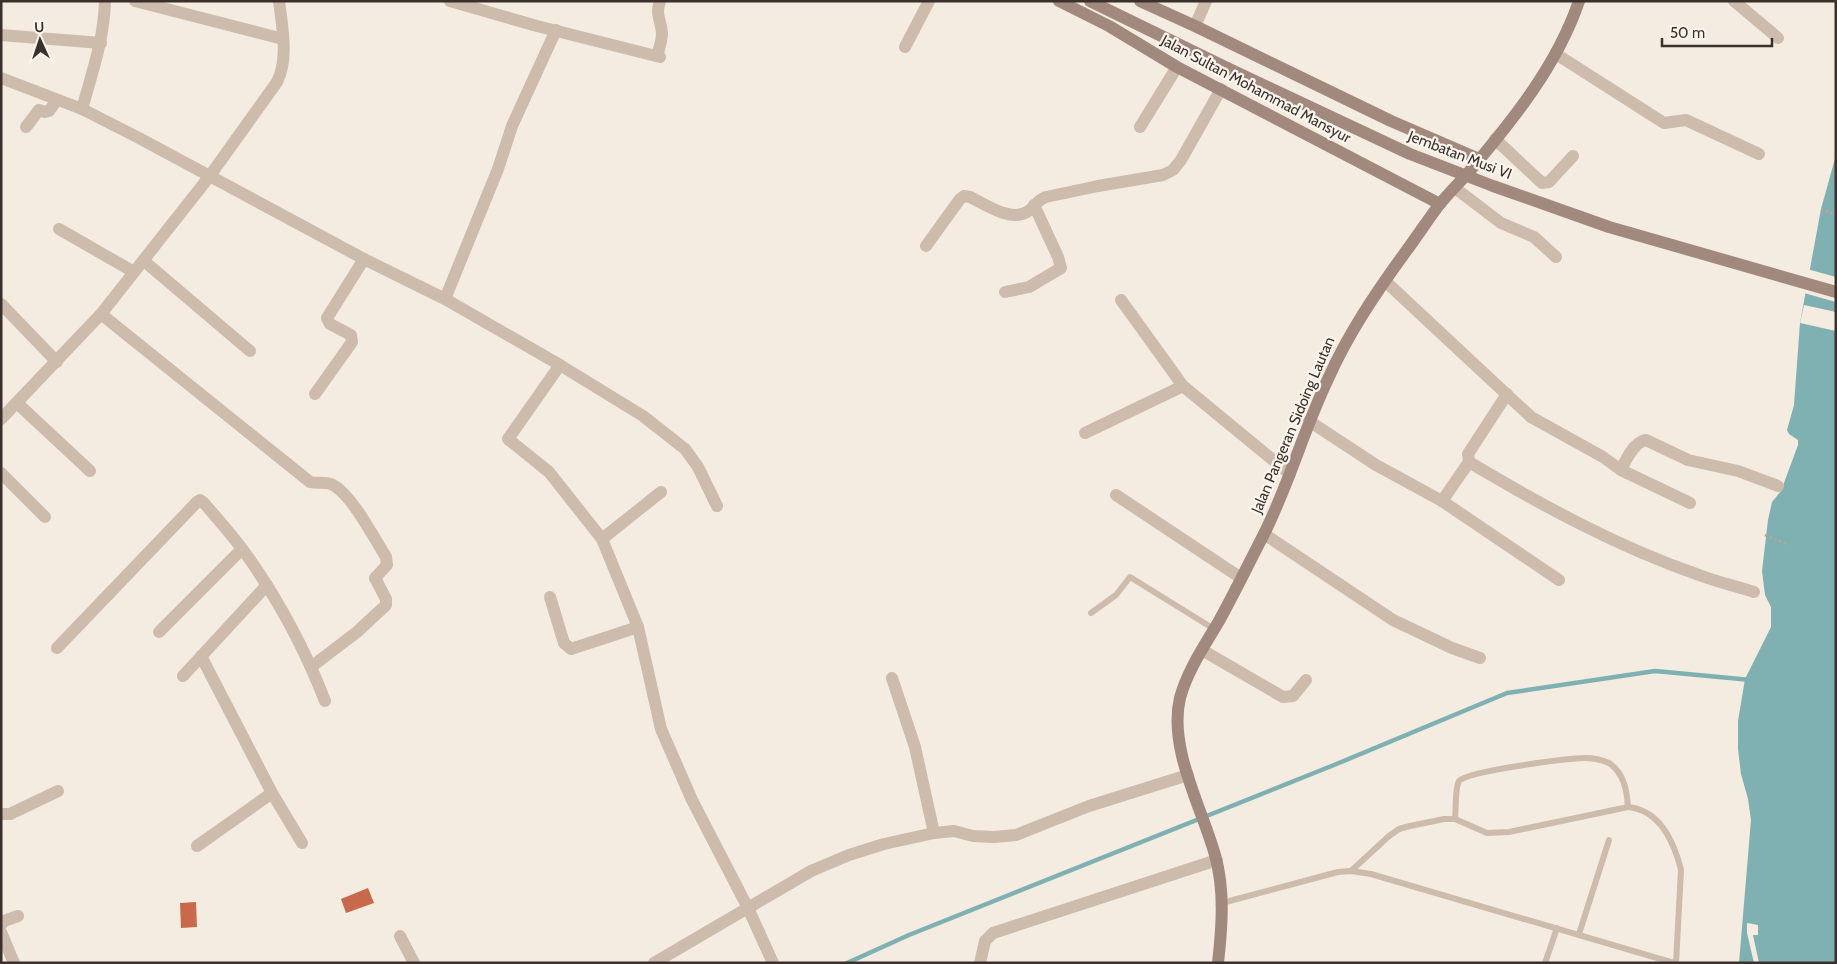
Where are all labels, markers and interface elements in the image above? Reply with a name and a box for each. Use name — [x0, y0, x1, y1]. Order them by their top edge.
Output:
north arrow — [15, 15, 65, 65]
scale bar — [1662, 15, 1772, 47]
text: U — [34, 18, 45, 36]
text: 50 m — [1670, 24, 1705, 42]
street label: Jalan Sultan Mohammad Mansyur — [1157, 31, 1354, 147]
street label: Jembatan Musi VI — [1405, 127, 1514, 183]
street label: Jalan Pangeran Sidoing Lautan — [1247, 334, 1338, 517]

